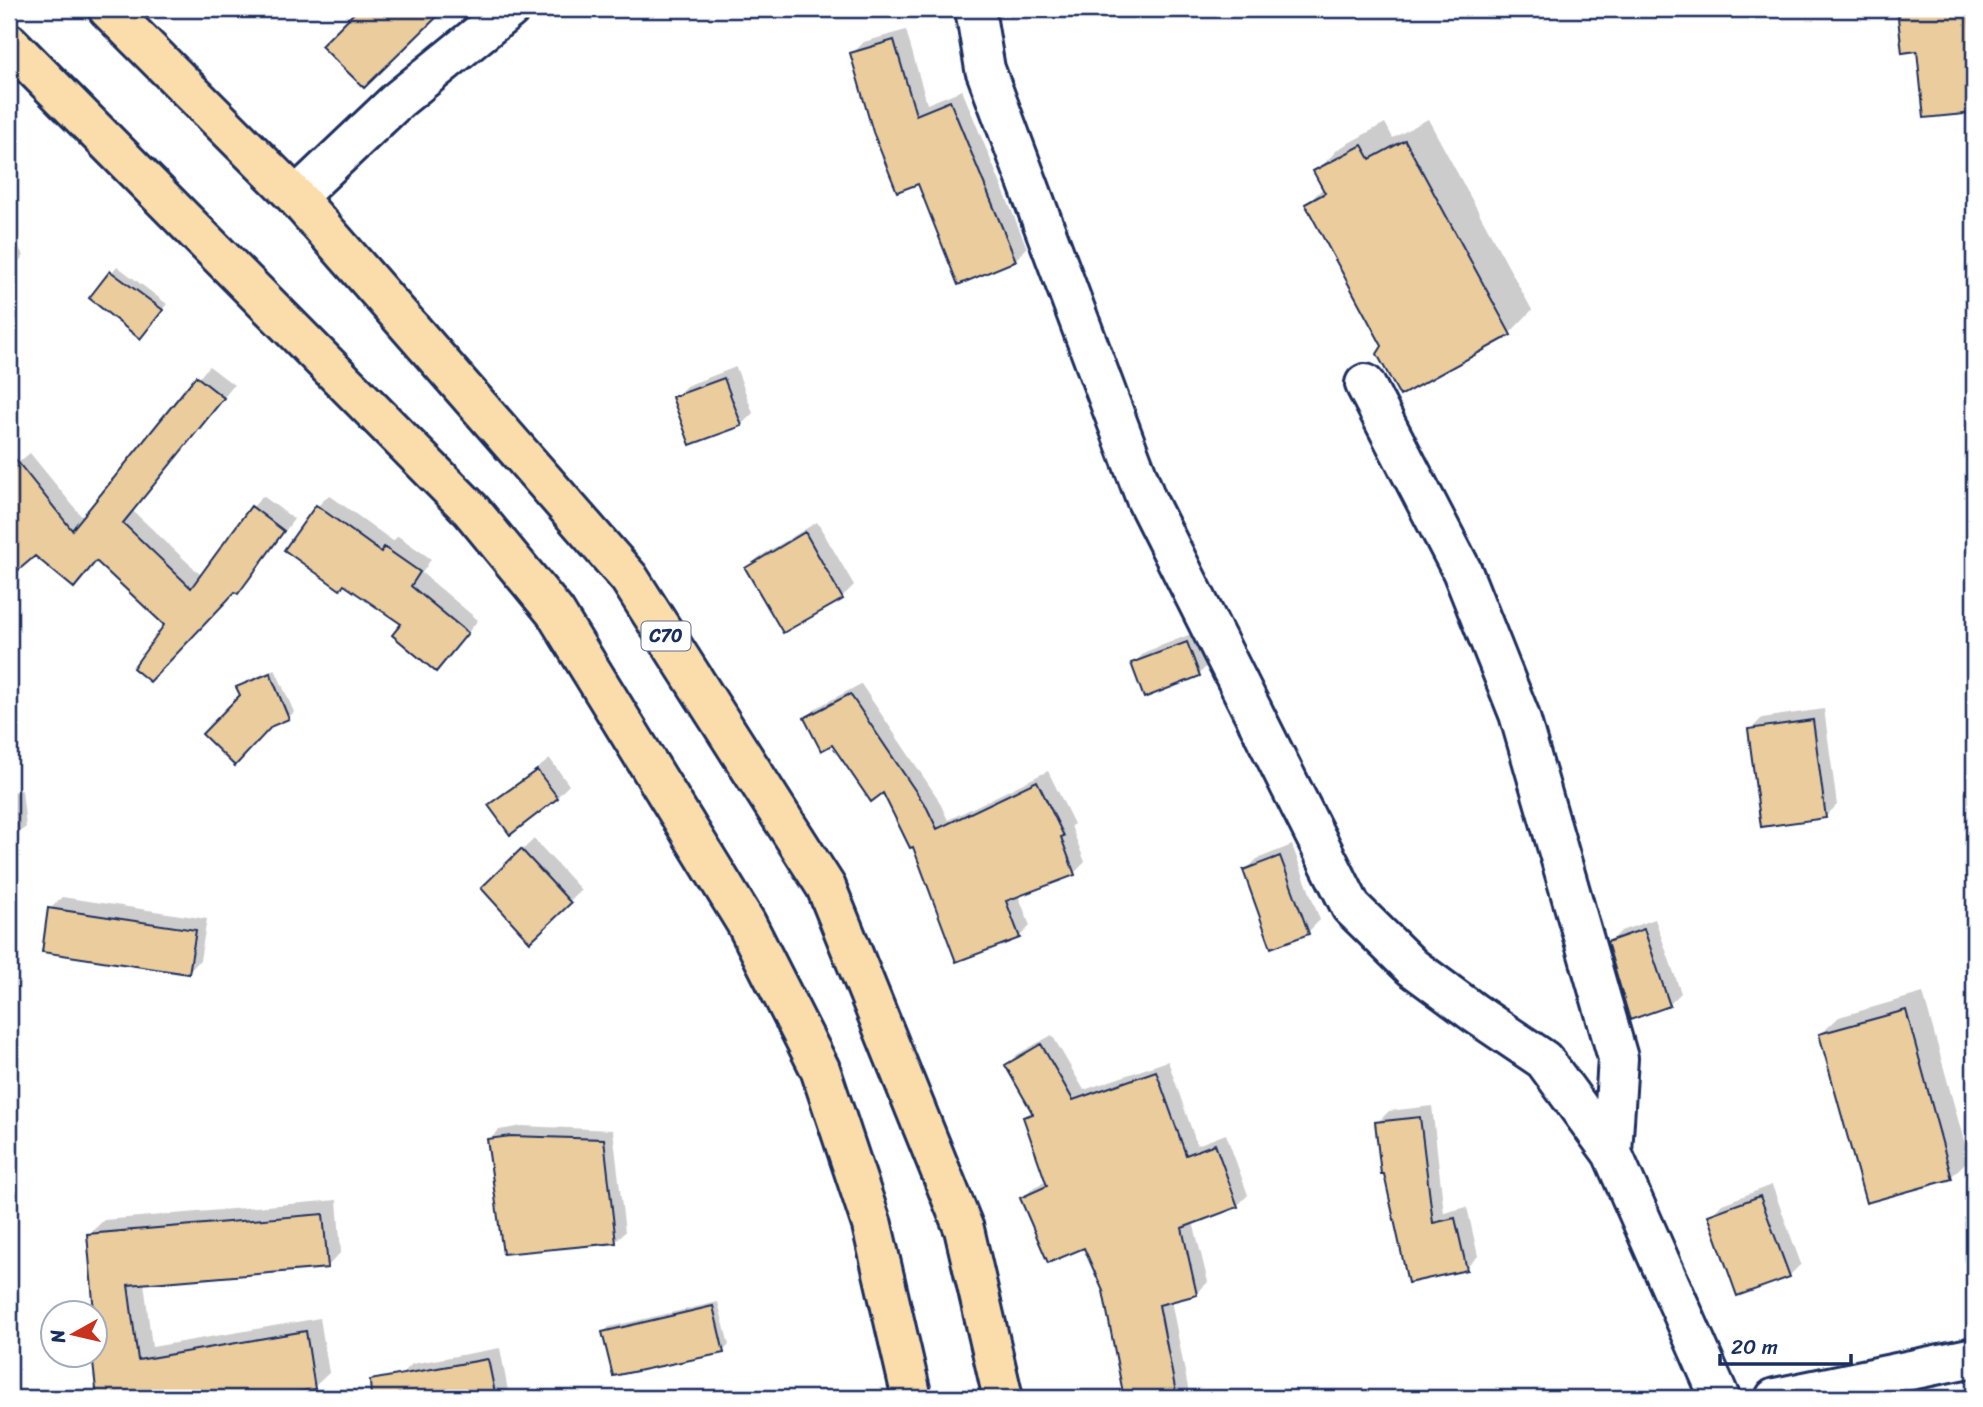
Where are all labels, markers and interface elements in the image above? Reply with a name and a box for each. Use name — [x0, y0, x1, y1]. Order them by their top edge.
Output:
road number: C70 — [642, 622, 690, 650]
north arrow — [38, 1298, 108, 1368]
scale bar — [1720, 1323, 1852, 1367]
text: N — [40, 1327, 75, 1346]
text: 20 m — [1731, 1328, 1778, 1366]

